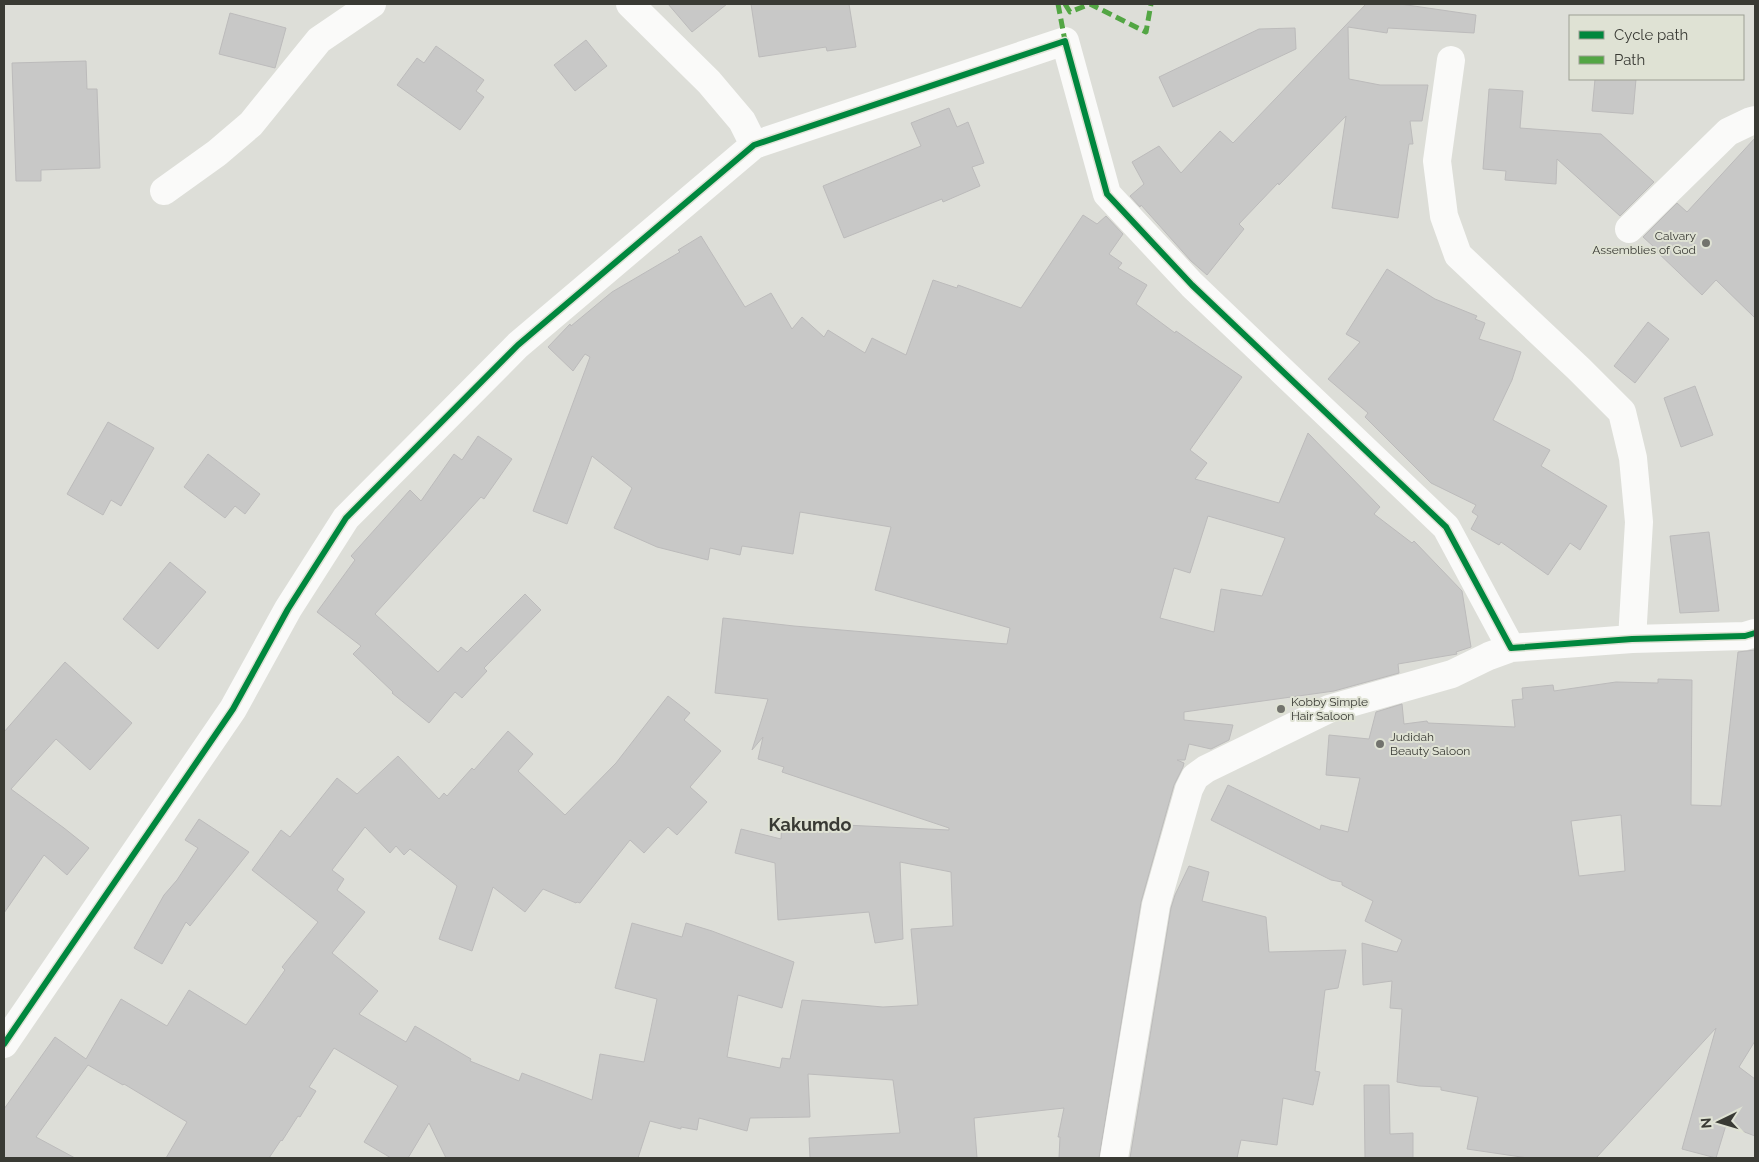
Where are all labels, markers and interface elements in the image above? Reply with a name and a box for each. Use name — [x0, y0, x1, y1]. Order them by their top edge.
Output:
legend — [1569, 15, 1744, 80]
text: Cycle path — [1614, 26, 1688, 44]
text: Path — [1614, 51, 1645, 69]
place label: Calvary Assemblies of God — [1592, 229, 1696, 257]
marker: Calvary Assemblies of God — [1700, 237, 1712, 249]
place label: Kobby Simple Hair Saloon — [1291, 695, 1368, 723]
marker: Kobby Simple Hair Saloon — [1275, 703, 1287, 715]
place label: Judidah Beauty Saloon — [1390, 730, 1470, 758]
marker: Judidah Beauty Saloon — [1374, 738, 1386, 750]
district label: Kakumdo — [769, 814, 851, 835]
north arrow — [1694, 1097, 1744, 1147]
text: N — [1698, 1117, 1714, 1129]

